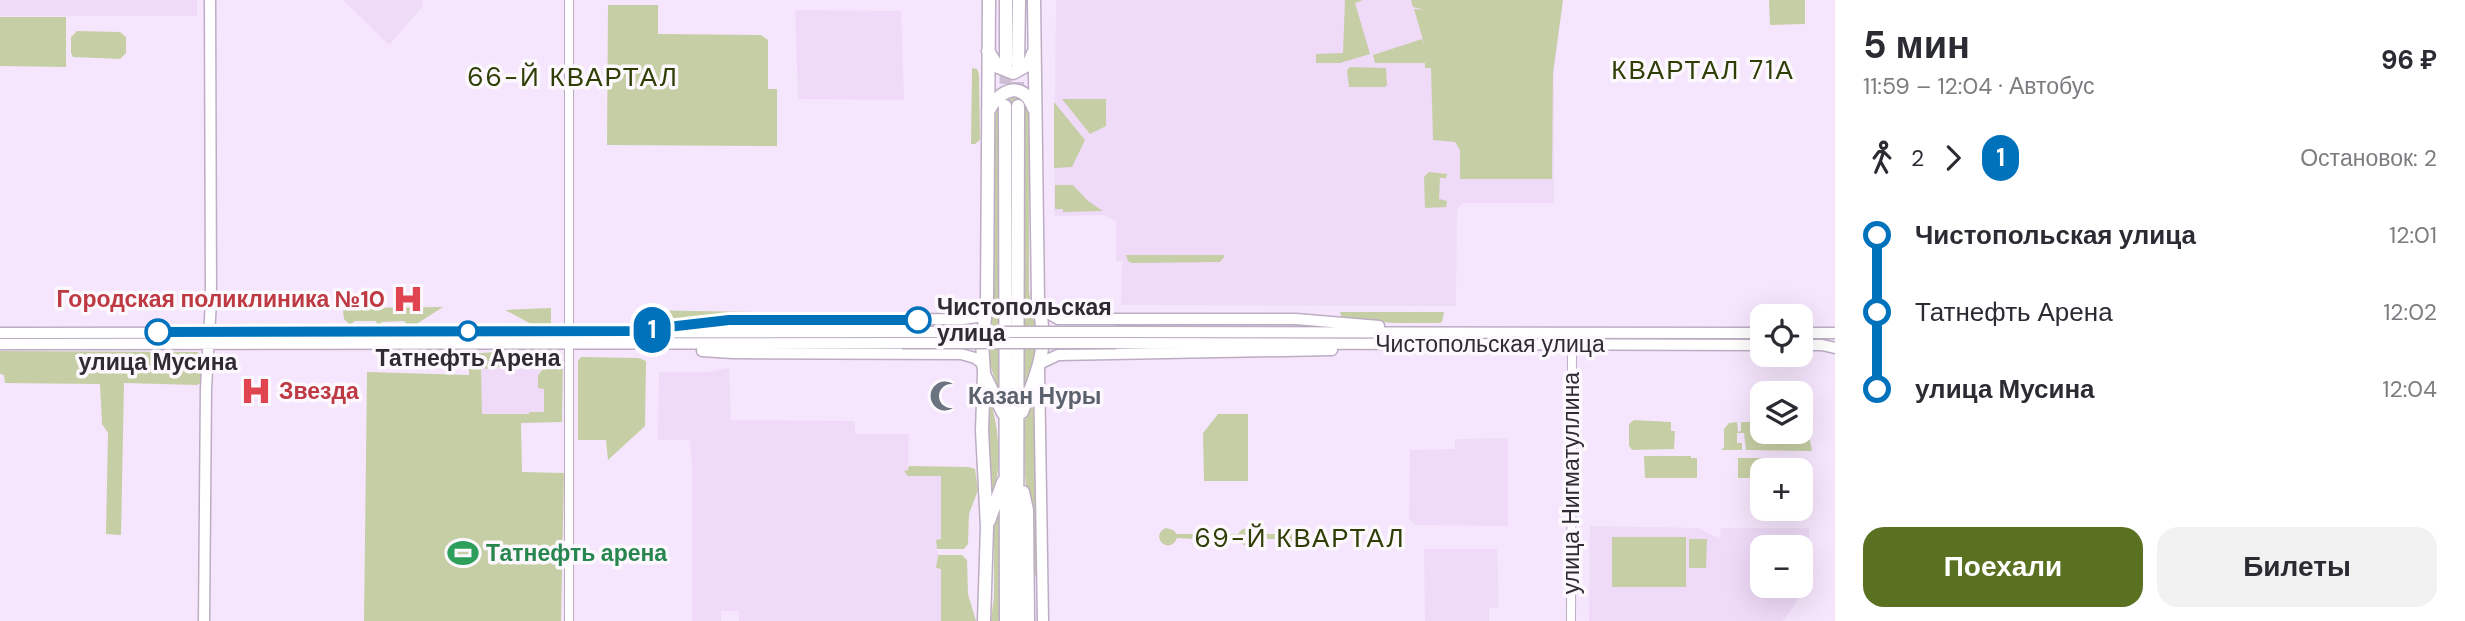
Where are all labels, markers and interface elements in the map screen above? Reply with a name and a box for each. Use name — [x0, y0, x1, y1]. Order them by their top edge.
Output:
text: 5 мин — [1863, 20, 1970, 70]
text: 96 ₽ — [2381, 43, 2437, 77]
district label: КВАРТАЛ 71А — [1611, 53, 1795, 87]
district label: 66-Й КВАРТАЛ — [467, 60, 679, 94]
text: 11:59 – 12:04 · Автобус — [1863, 71, 2095, 101]
icon: walk — [1863, 139, 1901, 177]
icon: forward — [1934, 139, 1972, 177]
text: 1 — [1996, 142, 2005, 173]
text: 2 — [1911, 143, 1924, 173]
text: Остановок: 2 — [2300, 143, 2437, 173]
text: Чистопольская улица — [1915, 218, 2196, 252]
text: 12:01 — [2389, 220, 2437, 250]
hospital icon: Городская поликлиника №10 — [391, 282, 425, 316]
place label: Городская поликлиника №10 — [56, 284, 385, 314]
place label: Чистопольская улица — [937, 292, 1112, 348]
text: Татнефть Арена — [1915, 295, 2113, 329]
text: 12:02 — [2383, 297, 2437, 327]
map controls — [1750, 304, 1813, 598]
button: locate — [1750, 304, 1813, 367]
line badge: 1 — [629, 307, 675, 353]
marker: Чистопольская улица — [905, 307, 931, 333]
text: 1 — [648, 314, 656, 345]
marker: улица Мусина — [145, 319, 171, 345]
marker: Татнефть Арена — [458, 321, 478, 341]
street label: Чистопольская улица — [1375, 329, 1605, 359]
place label: Татнефть Арена — [376, 343, 561, 373]
place label: улица Мусина — [79, 347, 238, 377]
street label: улица Нигматуллина — [1556, 372, 1586, 594]
text: улица Мусина — [1915, 372, 2095, 406]
hospital icon: Звезда — [239, 374, 273, 408]
text: 12:04 — [2382, 374, 2437, 404]
place label: Звезда — [279, 376, 359, 406]
mosque icon: Казан Нуры — [928, 379, 962, 413]
place label: Казан Нуры — [968, 381, 1101, 411]
button: layers — [1750, 381, 1813, 444]
button: + — [1750, 458, 1813, 521]
district label: 69-Й КВАРТАЛ — [1195, 521, 1405, 555]
button: Поехали — [1863, 527, 2143, 607]
button: Билеты — [2157, 527, 2437, 607]
button: − — [1750, 535, 1813, 598]
sports icon: Татнефть арена — [446, 536, 480, 570]
place label: Татнефть арена — [486, 538, 667, 568]

